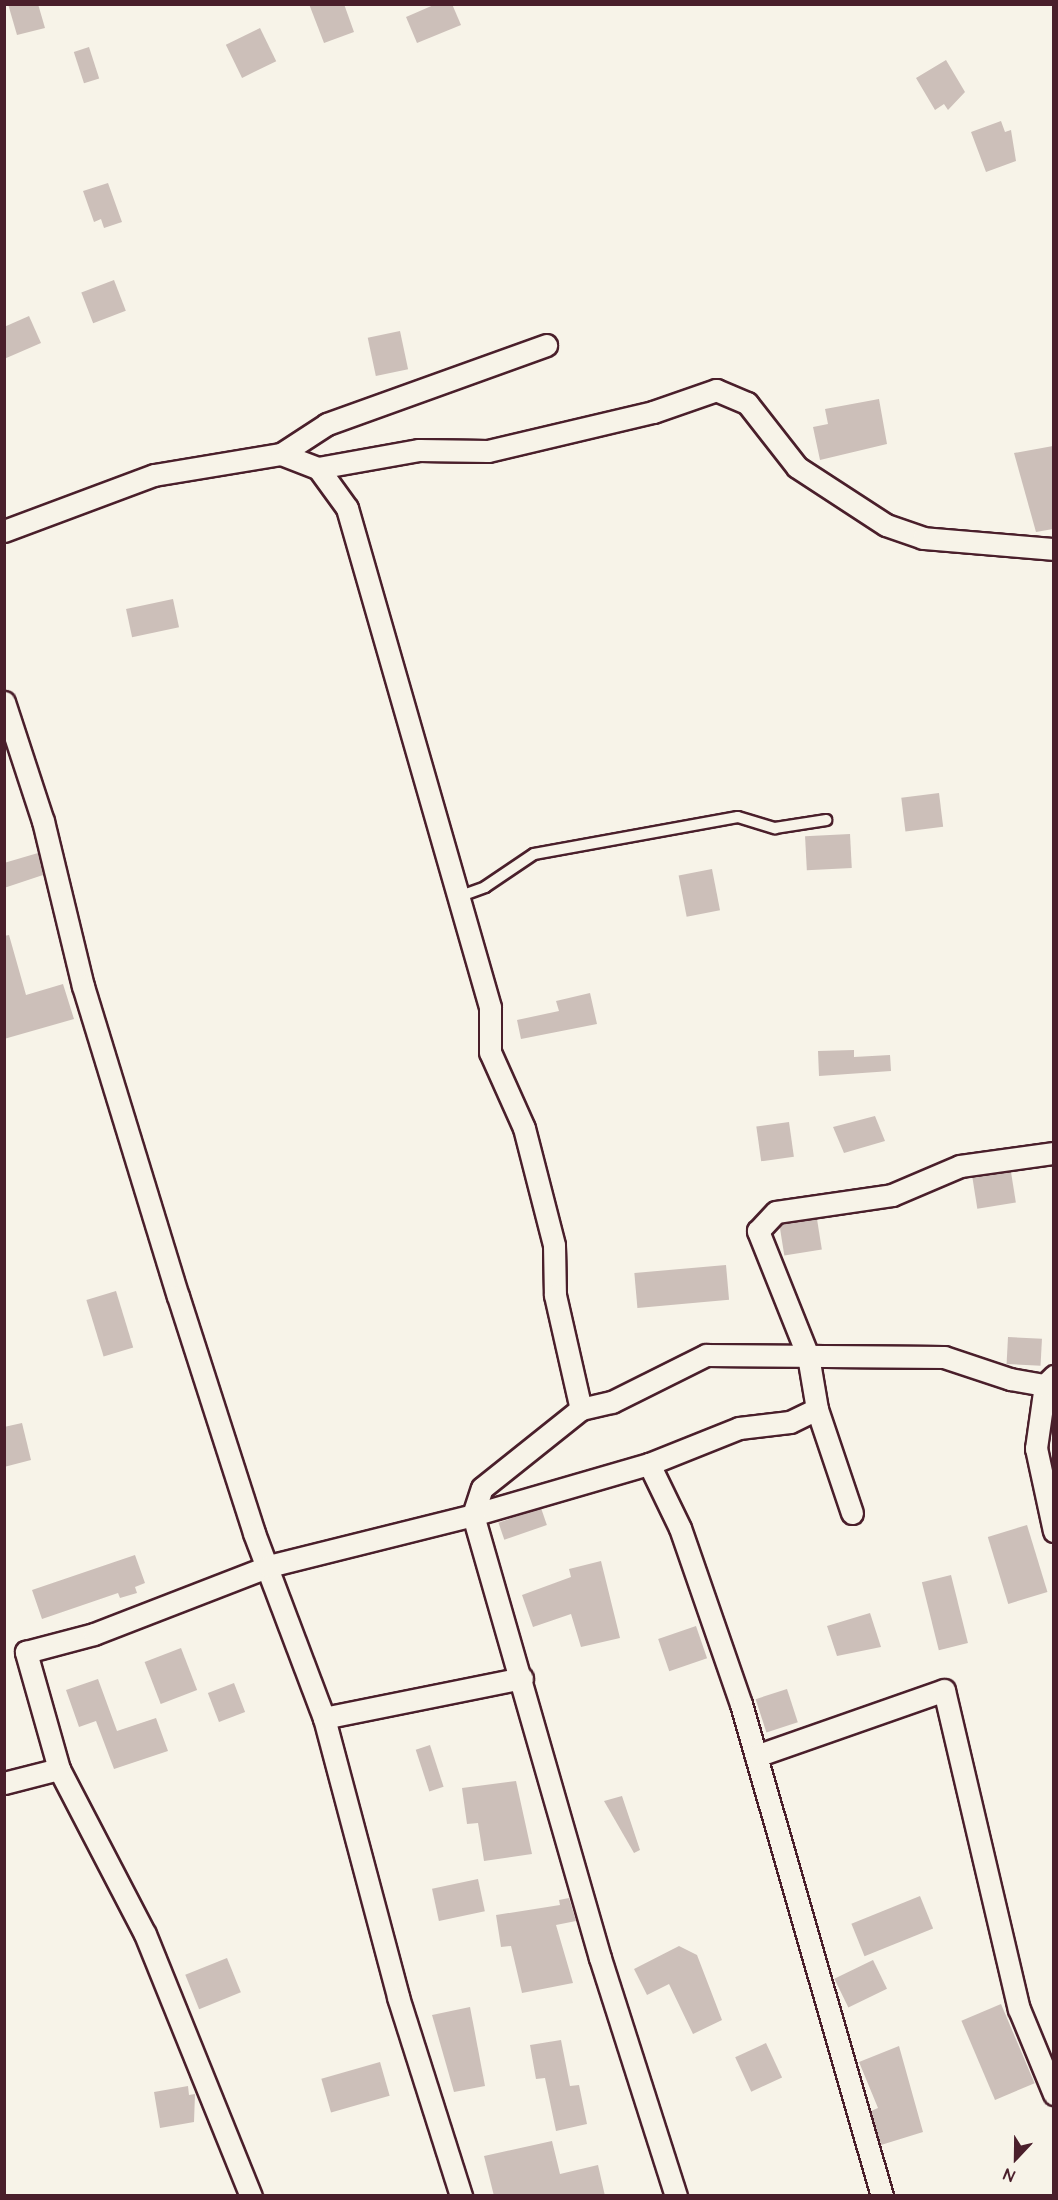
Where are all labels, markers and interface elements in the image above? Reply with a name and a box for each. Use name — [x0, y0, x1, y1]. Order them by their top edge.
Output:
north arrow — [986, 2128, 1046, 2188]
text: N — [1000, 2163, 1018, 2187]

